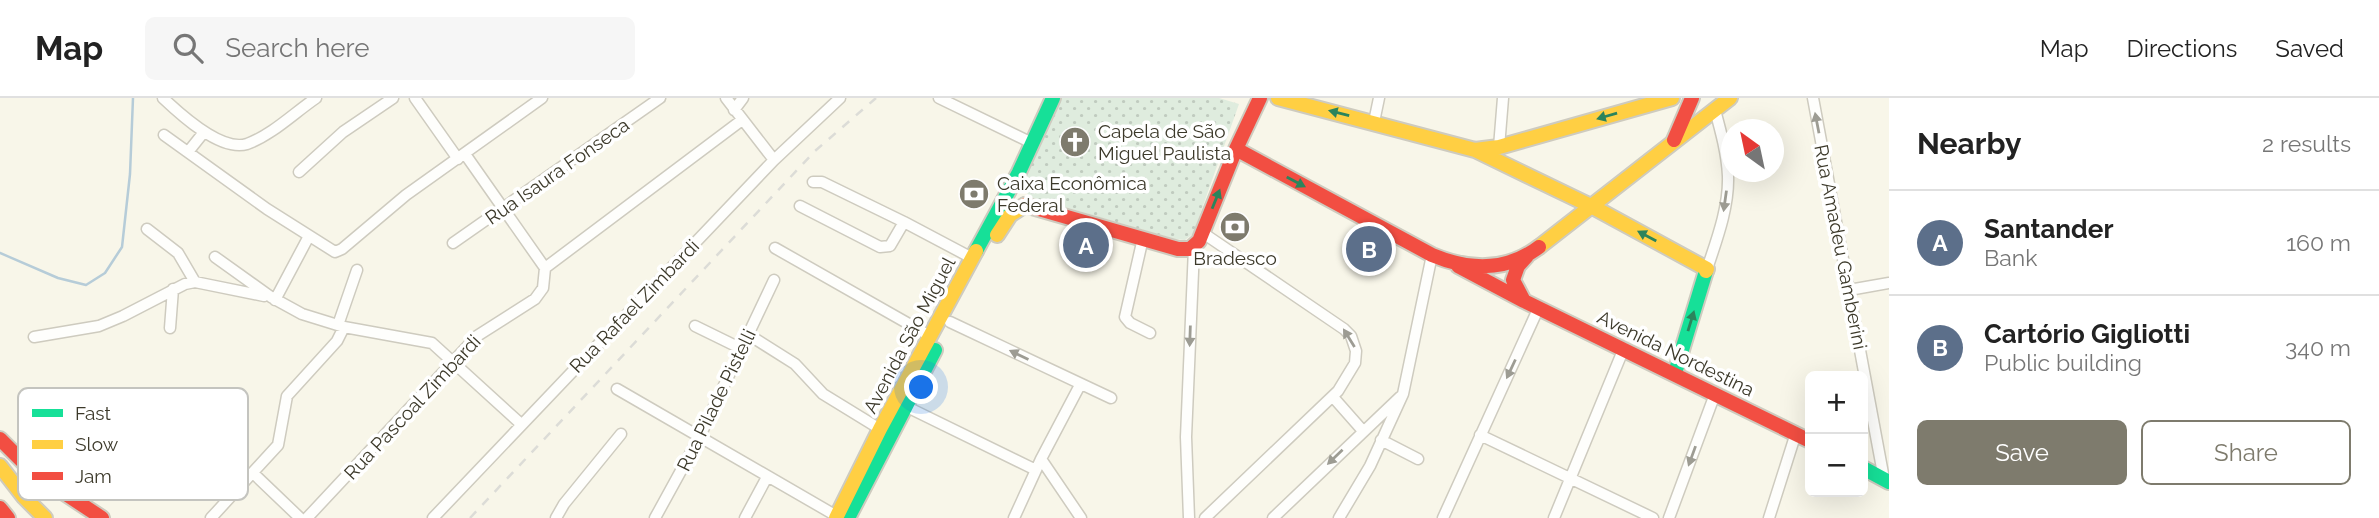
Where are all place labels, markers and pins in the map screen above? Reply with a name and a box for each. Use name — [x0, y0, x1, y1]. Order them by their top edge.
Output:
place label: Capela de São Miguel Paulista — [1098, 120, 1231, 164]
church icon: Capela de São Miguel Paulista — [1058, 125, 1092, 159]
place label: Caixa Econômica Federal — [997, 172, 1147, 216]
bank icon: Caixa Econômica Federal — [957, 177, 991, 211]
bank icon: Bradesco — [1218, 210, 1252, 244]
pin: A — [1063, 219, 1109, 271]
pin: B — [1346, 223, 1392, 275]
place label: Bradesco — [1193, 247, 1277, 269]

